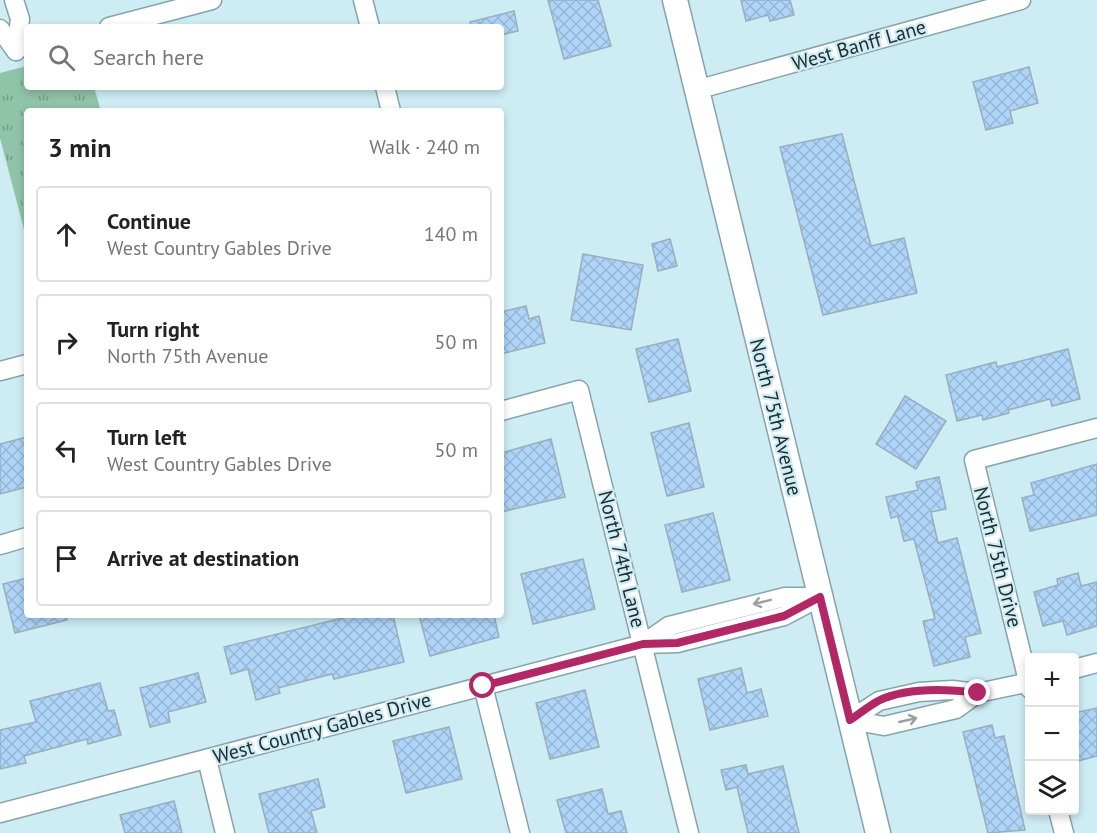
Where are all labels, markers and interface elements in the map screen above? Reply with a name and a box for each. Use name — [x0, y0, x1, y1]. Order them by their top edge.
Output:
street label: West Banff Lane — [789, 13, 929, 77]
search box — [24, 24, 504, 90]
icon: search — [45, 41, 78, 74]
text: Search here — [93, 43, 204, 71]
text: 3 min — [48, 131, 111, 164]
text: Walk · 240 m — [369, 134, 480, 160]
text: Continue — [107, 207, 191, 235]
icon: ahead — [50, 218, 83, 251]
text: 140 m — [424, 221, 478, 247]
text: West Country Gables Drive — [107, 235, 332, 261]
text: Turn right — [107, 315, 199, 343]
icon: right — [50, 326, 83, 359]
text: 50 m — [435, 329, 478, 355]
street label: North 75th Avenue — [744, 336, 808, 498]
text: North 75th Avenue — [107, 343, 268, 369]
text: Turn left — [107, 423, 187, 451]
icon: left — [50, 434, 83, 467]
text: 50 m — [435, 437, 478, 463]
text: West Country Gables Drive — [107, 451, 332, 477]
street label: North 75th Drive — [968, 484, 1028, 630]
street label: North 74th Lane — [592, 488, 652, 630]
icon: arrive — [50, 542, 83, 575]
text: Arrive at destination — [107, 544, 299, 572]
one-way arrow — [753, 597, 772, 609]
map controls — [1025, 653, 1079, 815]
button: + — [1025, 653, 1079, 707]
route start — [469, 672, 495, 698]
route end — [964, 679, 990, 705]
street label: West Country Gables Drive — [210, 686, 434, 770]
button: − — [1025, 707, 1079, 761]
one-way arrow — [898, 714, 917, 725]
button: layers — [1025, 761, 1079, 815]

